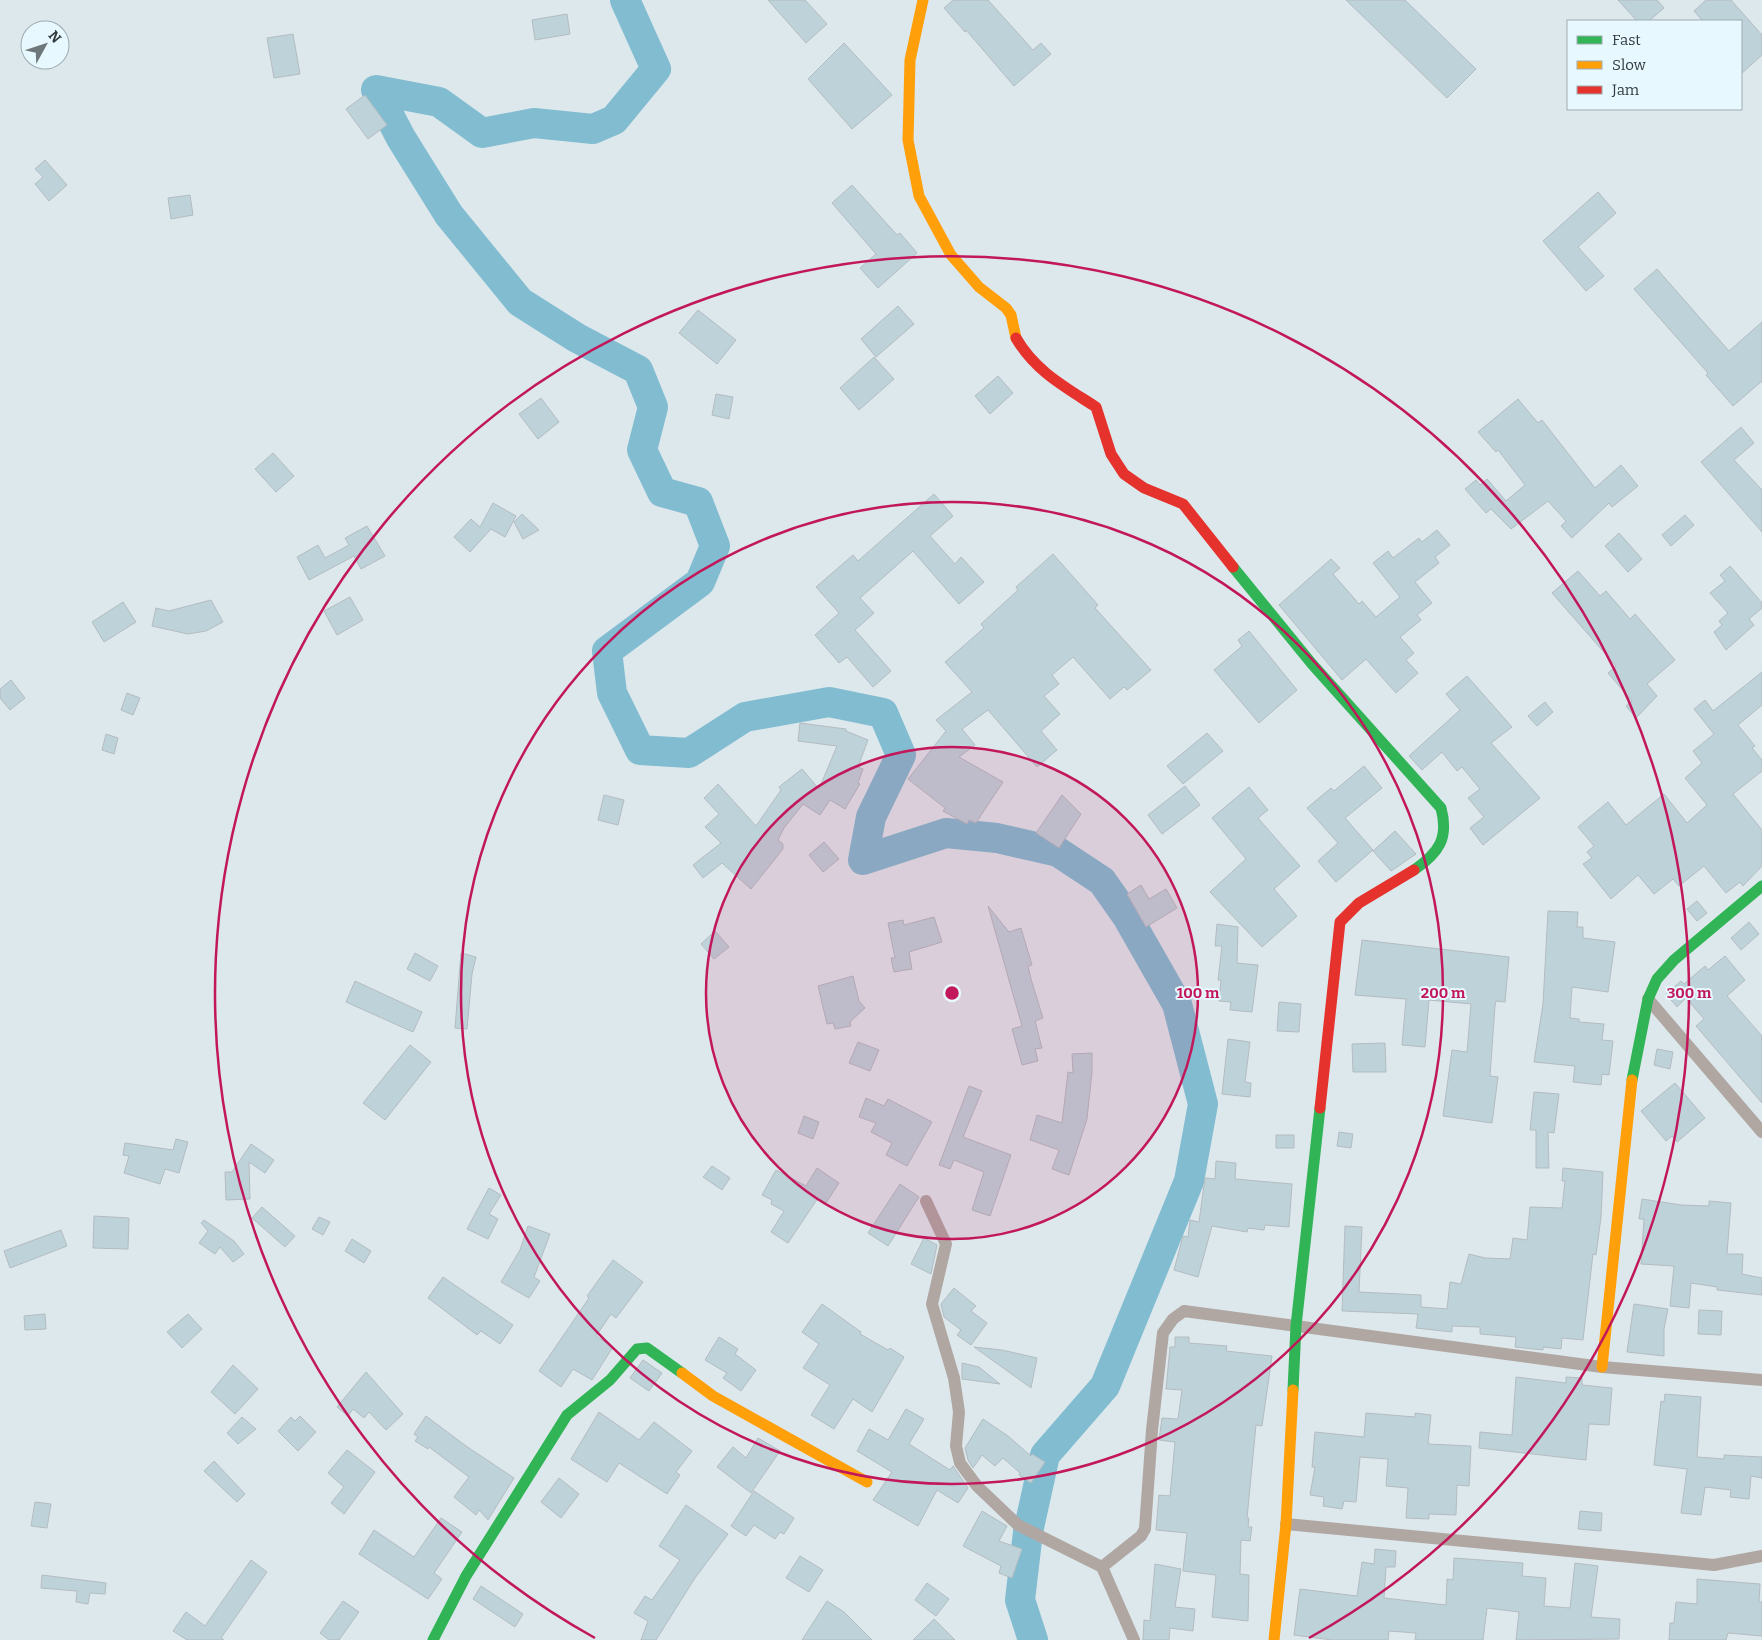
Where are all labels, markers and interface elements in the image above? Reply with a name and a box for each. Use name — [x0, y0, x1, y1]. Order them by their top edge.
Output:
north arrow — [20, 20, 70, 70]
legend — [1567, 20, 1742, 110]
text: N — [45, 27, 65, 47]
text: Fast — [1612, 31, 1641, 49]
text: Slow — [1612, 56, 1647, 74]
text: Jam — [1611, 81, 1640, 99]
centre of rings — [943, 984, 961, 1002]
text: 100 m — [1177, 984, 1220, 1002]
text: 200 m — [1421, 984, 1466, 1002]
text: 300 m — [1667, 984, 1712, 1002]

